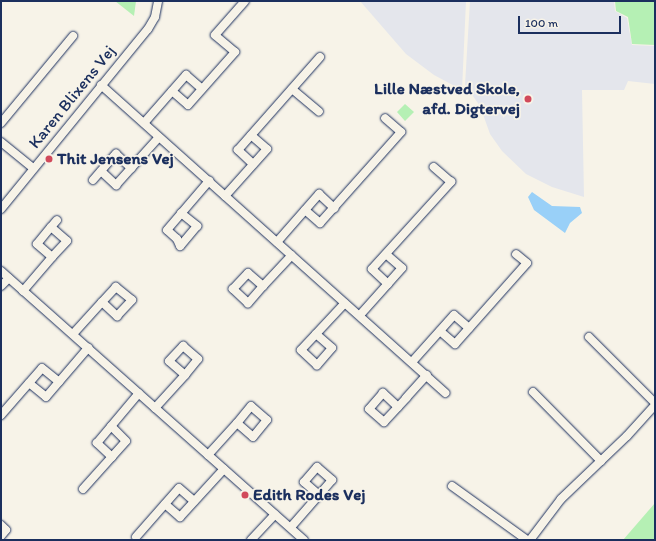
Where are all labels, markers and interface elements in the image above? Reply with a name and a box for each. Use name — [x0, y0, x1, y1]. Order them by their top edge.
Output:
scale bar — [520, 8, 623, 34]
text: 100 m — [525, 16, 558, 30]
street label: Karen Blixens Vej — [24, 41, 120, 153]
place label: Lille Næstved Skole, afd. Digtervej — [374, 79, 520, 119]
marker: Lille Næstved Skole, afd. Digtervej — [523, 94, 533, 104]
place label: Thit Jensens Vej — [57, 149, 175, 169]
marker: Thit Jensens Vej — [44, 154, 54, 164]
place label: Edith Rodes Vej — [253, 485, 365, 505]
marker: Edith Rodes Vej — [240, 490, 250, 500]

